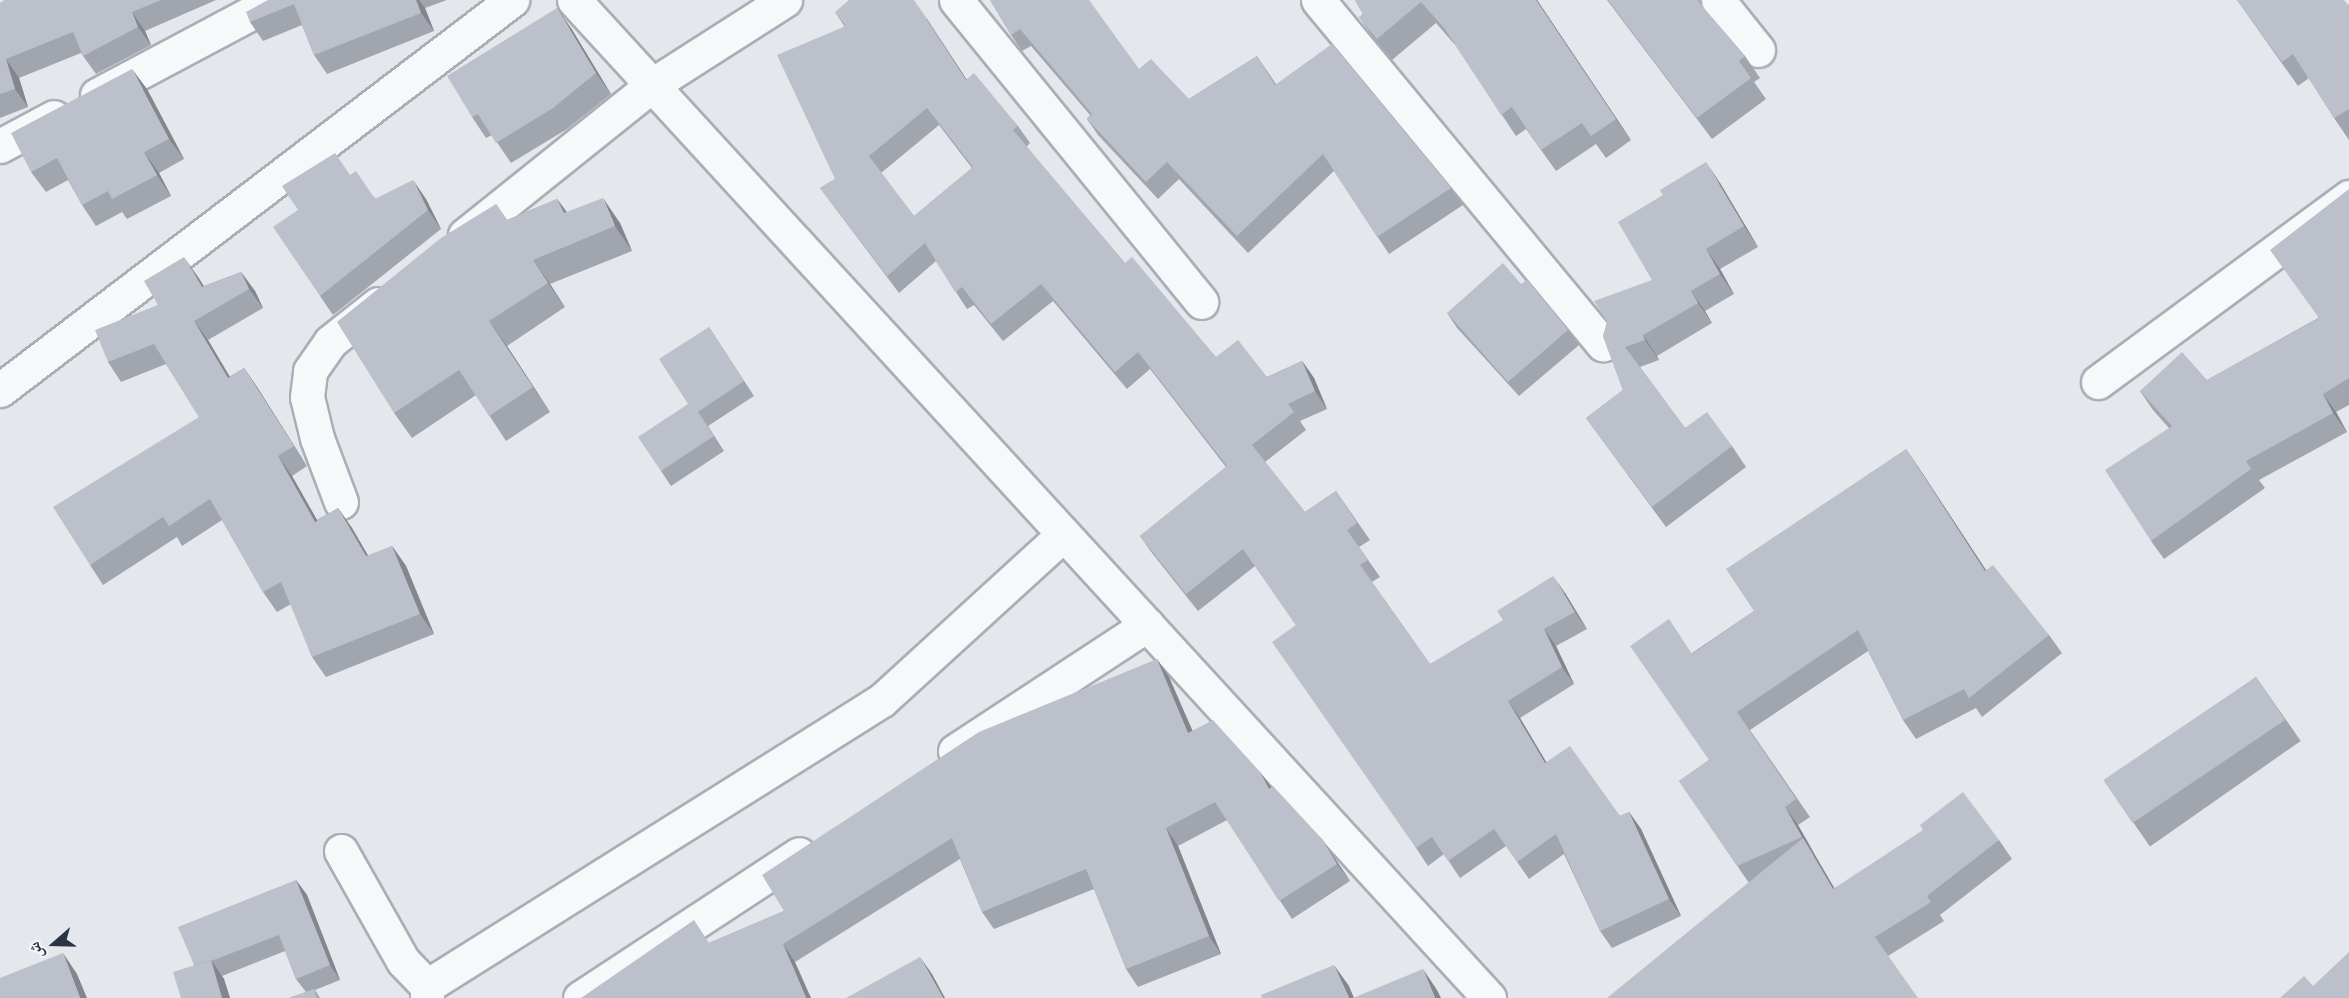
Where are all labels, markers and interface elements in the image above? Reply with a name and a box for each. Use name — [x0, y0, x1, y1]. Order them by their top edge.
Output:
north arrow — [24, 914, 84, 974]
text: ش — [25, 939, 48, 962]

